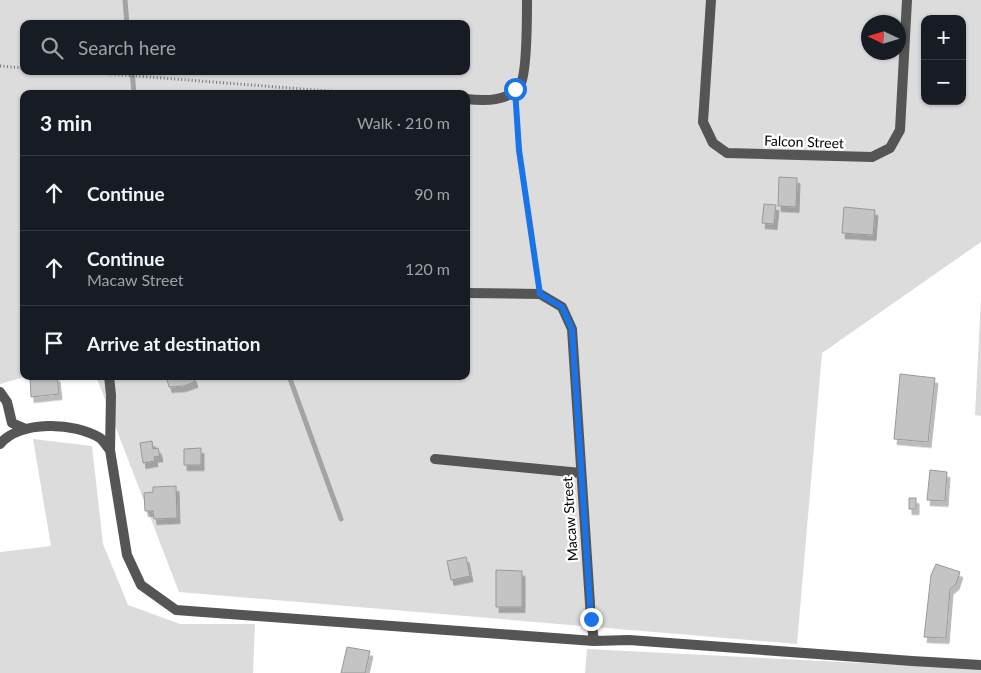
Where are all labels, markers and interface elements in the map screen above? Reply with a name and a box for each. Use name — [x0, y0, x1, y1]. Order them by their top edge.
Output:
north arrow — [861, 15, 906, 60]
map controls — [921, 15, 966, 105]
button: + — [921, 15, 966, 60]
search box — [20, 20, 470, 75]
icon: search — [38, 34, 66, 62]
text: Search here — [78, 36, 176, 59]
button: − — [921, 60, 966, 105]
route start — [504, 78, 527, 101]
text: 3 min — [40, 110, 92, 135]
text: Walk · 210 m — [357, 113, 450, 132]
street label: Falcon Street — [764, 132, 844, 151]
icon: ahead — [40, 179, 68, 207]
text: Continue — [87, 182, 165, 205]
text: 90 m — [414, 184, 450, 203]
text: Continue — [87, 247, 165, 270]
icon: ahead — [40, 254, 68, 282]
text: 120 m — [405, 259, 450, 278]
text: Macaw Street — [87, 270, 184, 289]
icon: arrive — [40, 329, 68, 357]
text: Arrive at destination — [87, 332, 260, 355]
street label: Macaw Street — [558, 476, 581, 562]
route end — [580, 608, 603, 631]

